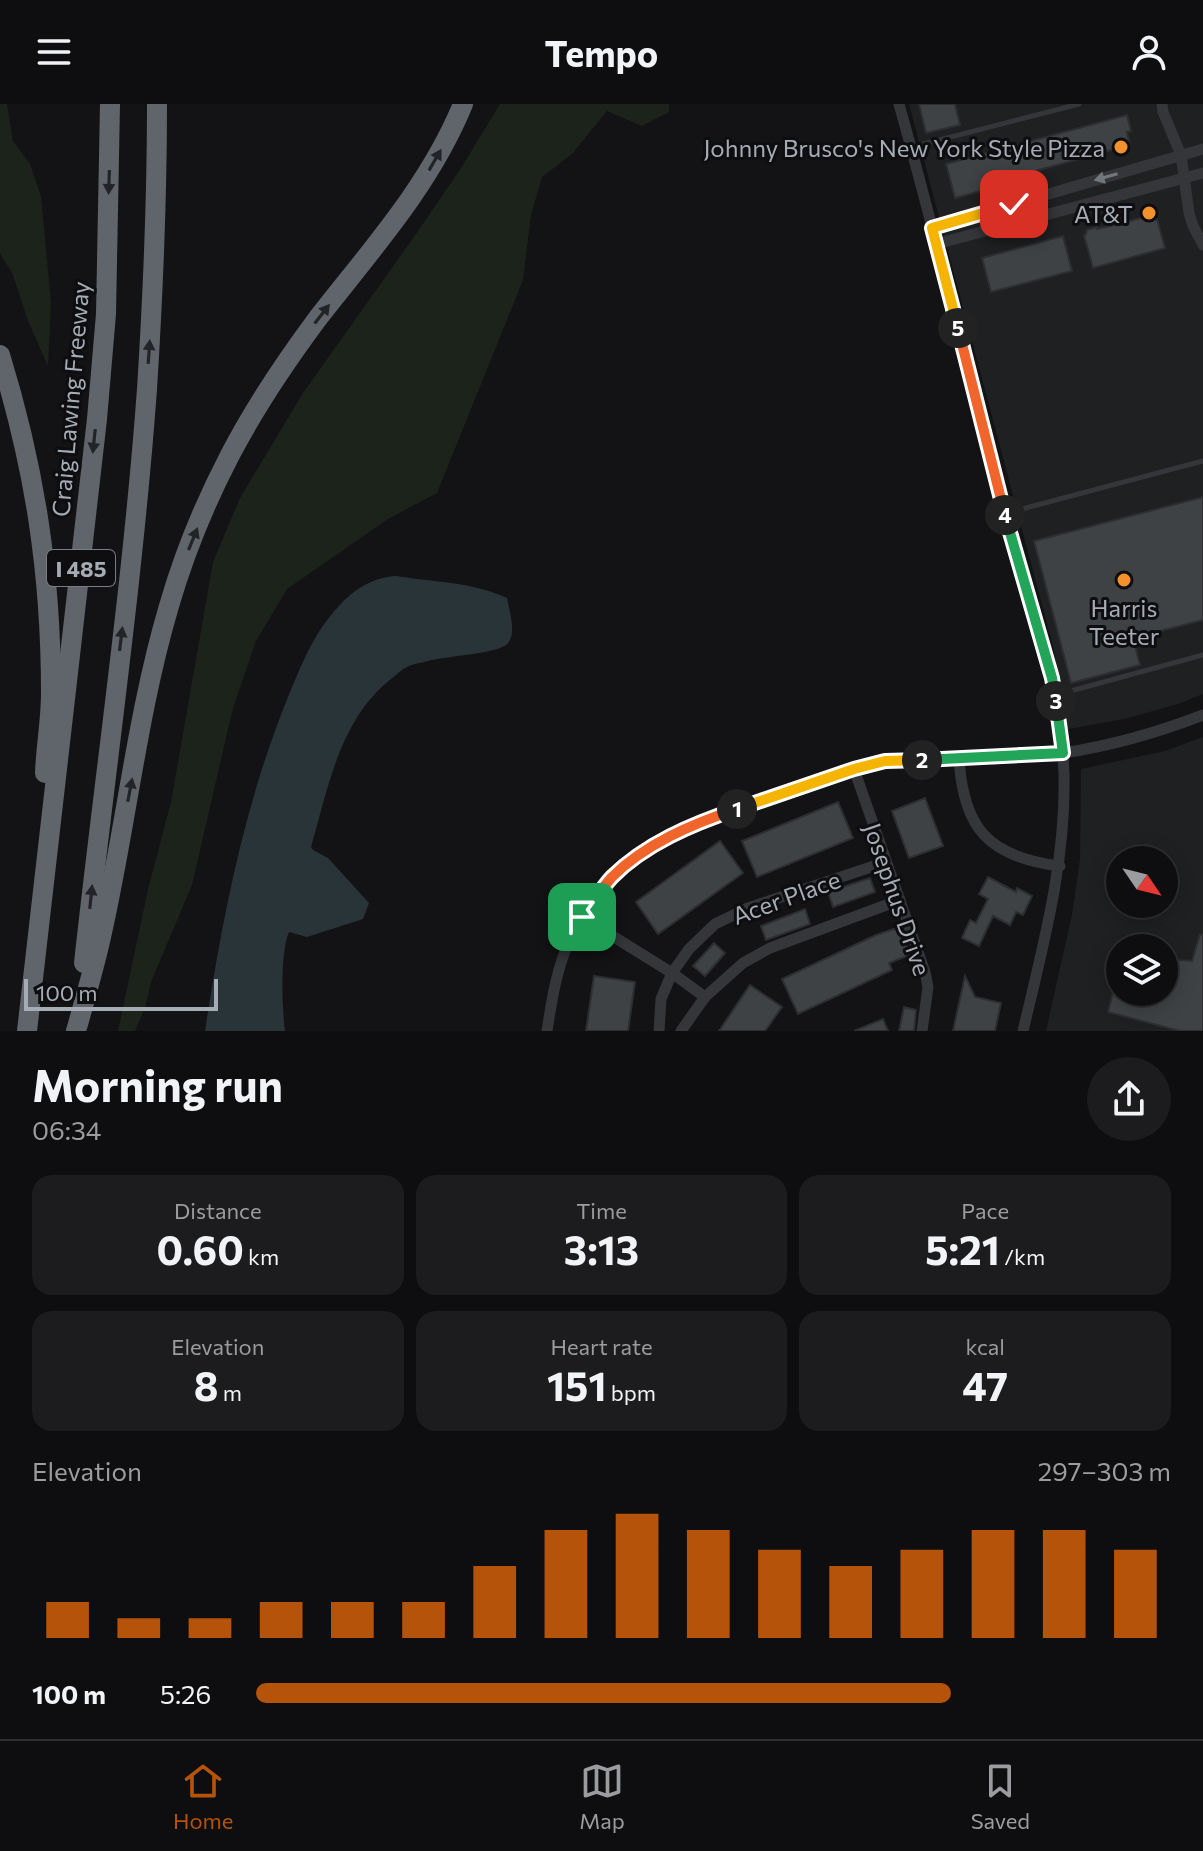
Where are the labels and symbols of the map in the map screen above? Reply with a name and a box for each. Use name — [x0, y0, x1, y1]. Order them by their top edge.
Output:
place label: Johnny Brusco's New York Style Pizza — [703, 133, 1105, 162]
marker: Johnny Brusco's New York Style Pizza — [1112, 138, 1130, 156]
one-way arrow — [428, 149, 442, 172]
one-way arrow — [103, 170, 116, 195]
pin — [980, 170, 1048, 238]
one-way arrow — [1094, 171, 1118, 184]
place label: AT&T — [1074, 199, 1133, 228]
marker: AT&T — [1140, 204, 1158, 222]
street label: Craig Lawing Freeway — [45, 280, 95, 518]
one-way arrow — [313, 304, 329, 324]
pin: 5 — [938, 308, 978, 348]
one-way arrow — [143, 339, 156, 364]
one-way arrow — [88, 429, 101, 454]
pin: 4 — [985, 495, 1025, 535]
one-way arrow — [186, 527, 199, 551]
road number: I 485 — [47, 550, 115, 586]
marker: Harris Teeter — [1115, 571, 1133, 589]
place label: Harris Teeter — [1089, 593, 1160, 650]
one-way arrow — [115, 626, 128, 651]
pin: 3 — [1036, 681, 1076, 721]
pin: 2 — [902, 740, 942, 780]
one-way arrow — [124, 778, 136, 803]
pin: 1 — [717, 789, 757, 829]
street label: Josephus Drive — [858, 819, 938, 979]
north arrow — [1106, 846, 1178, 918]
street label: Acer Place — [728, 864, 844, 930]
pin — [548, 883, 616, 951]
one-way arrow — [85, 884, 98, 909]
scale bar — [24, 975, 218, 1011]

